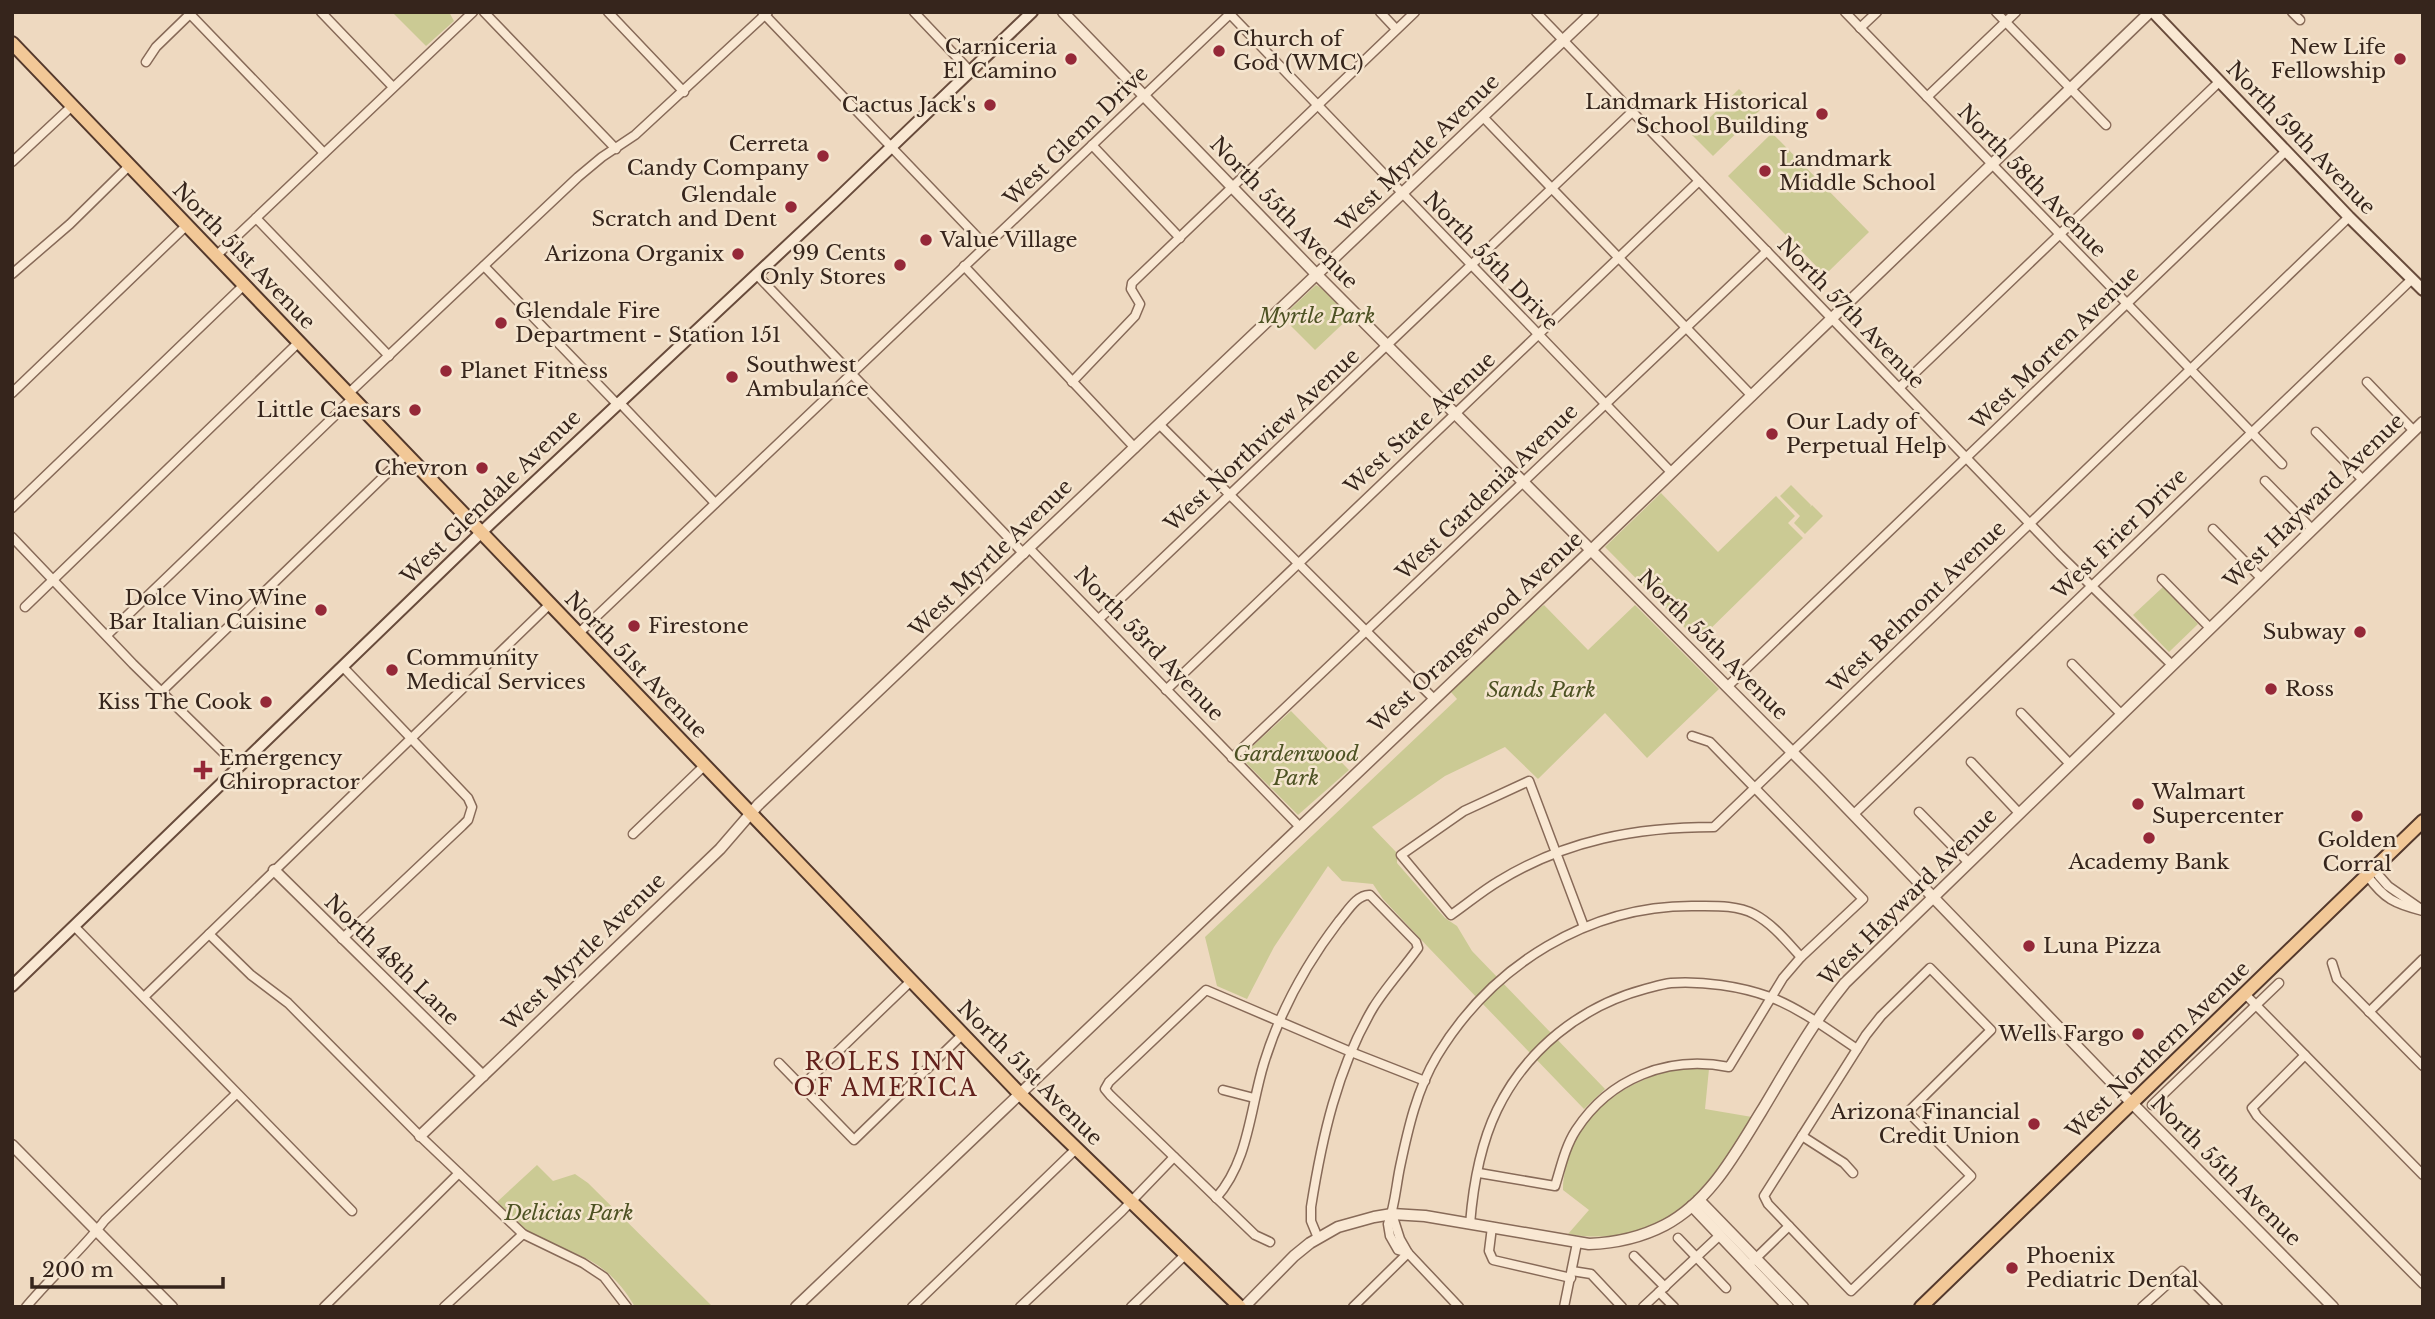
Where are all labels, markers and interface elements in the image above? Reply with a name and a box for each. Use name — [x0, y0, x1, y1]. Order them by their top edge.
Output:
place label: Church of God (WMC) — [1233, 26, 1363, 76]
place label: Carniceria El Camino — [943, 34, 1057, 84]
place label: New Life Fellowship — [2271, 34, 2386, 84]
marker: Church of God (WMC) — [1211, 43, 1227, 59]
marker: Carniceria El Camino — [1063, 51, 1079, 67]
marker: New Life Fellowship — [2392, 51, 2408, 67]
street label: North 59th Avenue — [2221, 56, 2381, 220]
street label: West Glenn Drive — [998, 60, 1154, 212]
street label: West Myrtle Avenue — [1330, 69, 1505, 238]
place label: Landmark Historical School Building — [1585, 89, 1808, 139]
place label: Cactus Jack's — [842, 92, 976, 118]
marker: Cactus Jack's — [982, 97, 998, 113]
street label: North 58th Avenue — [1952, 99, 2112, 263]
marker: Landmark Historical School Building — [1814, 106, 1830, 122]
place label: Cerreta Candy Company — [627, 131, 810, 181]
street label: North 55th Avenue — [1205, 131, 1363, 295]
place label: Landmark Middle School — [1779, 146, 1936, 196]
marker: Cerreta Candy Company — [815, 148, 831, 164]
marker: Landmark Middle School — [1757, 163, 1773, 179]
street label: North 51st Avenue — [167, 177, 321, 335]
place label: Glendale Scratch and Dent — [592, 182, 777, 232]
street label: North 55th Drive — [1418, 186, 1564, 336]
marker: Glendale Scratch and Dent — [783, 199, 799, 215]
place label: Value Village — [939, 227, 1077, 253]
marker: Value Village — [918, 232, 934, 248]
street label: North 57th Avenue — [1772, 232, 1930, 394]
place label: 99 Cents Only Stores — [760, 240, 886, 290]
place label: Arizona Organix — [544, 241, 724, 267]
marker: Arizona Organix — [730, 246, 746, 262]
marker: 99 Cents Only Stores — [892, 257, 908, 273]
street label: West Morten Avenue — [1965, 261, 2145, 436]
place label: Glendale Fire Department - Station 151 — [515, 298, 781, 348]
park label: Myrtle Park — [1258, 303, 1375, 329]
marker: Glendale Fire Department - Station 151 — [493, 315, 509, 331]
street label: West Northview Avenue — [1158, 343, 1365, 538]
street label: West State Avenue — [1338, 346, 1501, 500]
place label: Southwest Ambulance — [745, 352, 869, 402]
place label: Planet Fitness — [460, 358, 608, 384]
marker: Planet Fitness — [438, 363, 454, 379]
marker: Southwest Ambulance — [724, 369, 740, 385]
place label: Little Caesars — [257, 397, 401, 423]
street label: West Gardenia Avenue — [1390, 398, 1583, 586]
marker: Little Caesars — [407, 402, 423, 418]
street label: West Glendale Avenue — [395, 404, 586, 590]
street label: West Hayward Avenue — [2218, 408, 2410, 595]
place label: Our Lady of Perpetual Help — [1786, 409, 1947, 459]
marker: Our Lady of Perpetual Help — [1764, 426, 1780, 442]
place label: Chevron — [374, 455, 468, 481]
marker: Chevron — [474, 460, 490, 476]
street label: West Frier Drive — [2047, 463, 2193, 606]
street label: West Myrtle Avenue — [903, 474, 1078, 643]
street label: West Belmont Avenue — [1822, 515, 2011, 700]
street label: West Orangewood Avenue — [1363, 526, 1588, 739]
street label: North 53rd Avenue — [1069, 561, 1229, 727]
street label: North 55th Avenue — [1632, 564, 1794, 726]
place label: Dolce Vino Wine Bar Italian Cuisine — [108, 585, 307, 635]
street label: North 51st Avenue — [559, 586, 713, 744]
marker: Dolce Vino Wine Bar Italian Cuisine — [313, 602, 329, 618]
place label: Firestone — [648, 613, 749, 639]
marker: Firestone — [626, 618, 642, 634]
place label: Subway — [2263, 619, 2347, 645]
marker: Subway — [2352, 624, 2368, 640]
place label: Community Medical Services — [406, 645, 586, 695]
marker: Community Medical Services — [384, 662, 400, 678]
place label: Ross — [2285, 676, 2334, 702]
park label: Sands Park — [1486, 677, 1596, 703]
marker: Ross — [2263, 681, 2279, 697]
place label: Kiss The Cook — [97, 689, 252, 715]
marker: Kiss The Cook — [258, 694, 274, 710]
park label: Gardenwood Park — [1233, 741, 1359, 791]
place label: Emergency Chiropractor — [219, 745, 360, 795]
marker: Emergency Chiropractor — [193, 760, 213, 780]
place label: Walmart Supercenter — [2151, 779, 2283, 829]
marker: Walmart Supercenter — [2130, 796, 2146, 812]
street label: West Hayward Avenue — [1813, 803, 2002, 992]
marker: Golden Corral — [2349, 808, 2365, 824]
place label: Golden Corral — [2317, 827, 2397, 877]
marker: Academy Bank — [2141, 830, 2157, 846]
place label: Academy Bank — [2067, 849, 2230, 875]
street label: West Myrtle Avenue — [496, 868, 671, 1037]
street label: North 48th Lane — [319, 889, 465, 1031]
place label: Luna Pizza — [2043, 933, 2161, 959]
marker: Luna Pizza — [2021, 938, 2037, 954]
street label: West Northern Avenue — [2060, 956, 2255, 1145]
street label: North 51st Avenue — [952, 995, 1108, 1151]
place label: Wells Fargo — [1998, 1021, 2124, 1047]
marker: Wells Fargo — [2130, 1026, 2146, 1042]
district label: ROLES INN OF AMERICA — [793, 1048, 979, 1102]
street label: North 55th Avenue — [2145, 1090, 2307, 1252]
place label: Arizona Financial Credit Union — [1830, 1099, 2020, 1149]
marker: Arizona Financial Credit Union — [2026, 1116, 2042, 1132]
park label: Delicias Park — [504, 1200, 633, 1226]
place label: Phoenix Pediatric Dental — [2026, 1243, 2199, 1293]
scale bar — [32, 1246, 222, 1290]
text: 200 m — [42, 1257, 114, 1283]
marker: Phoenix Pediatric Dental — [2004, 1260, 2020, 1276]

